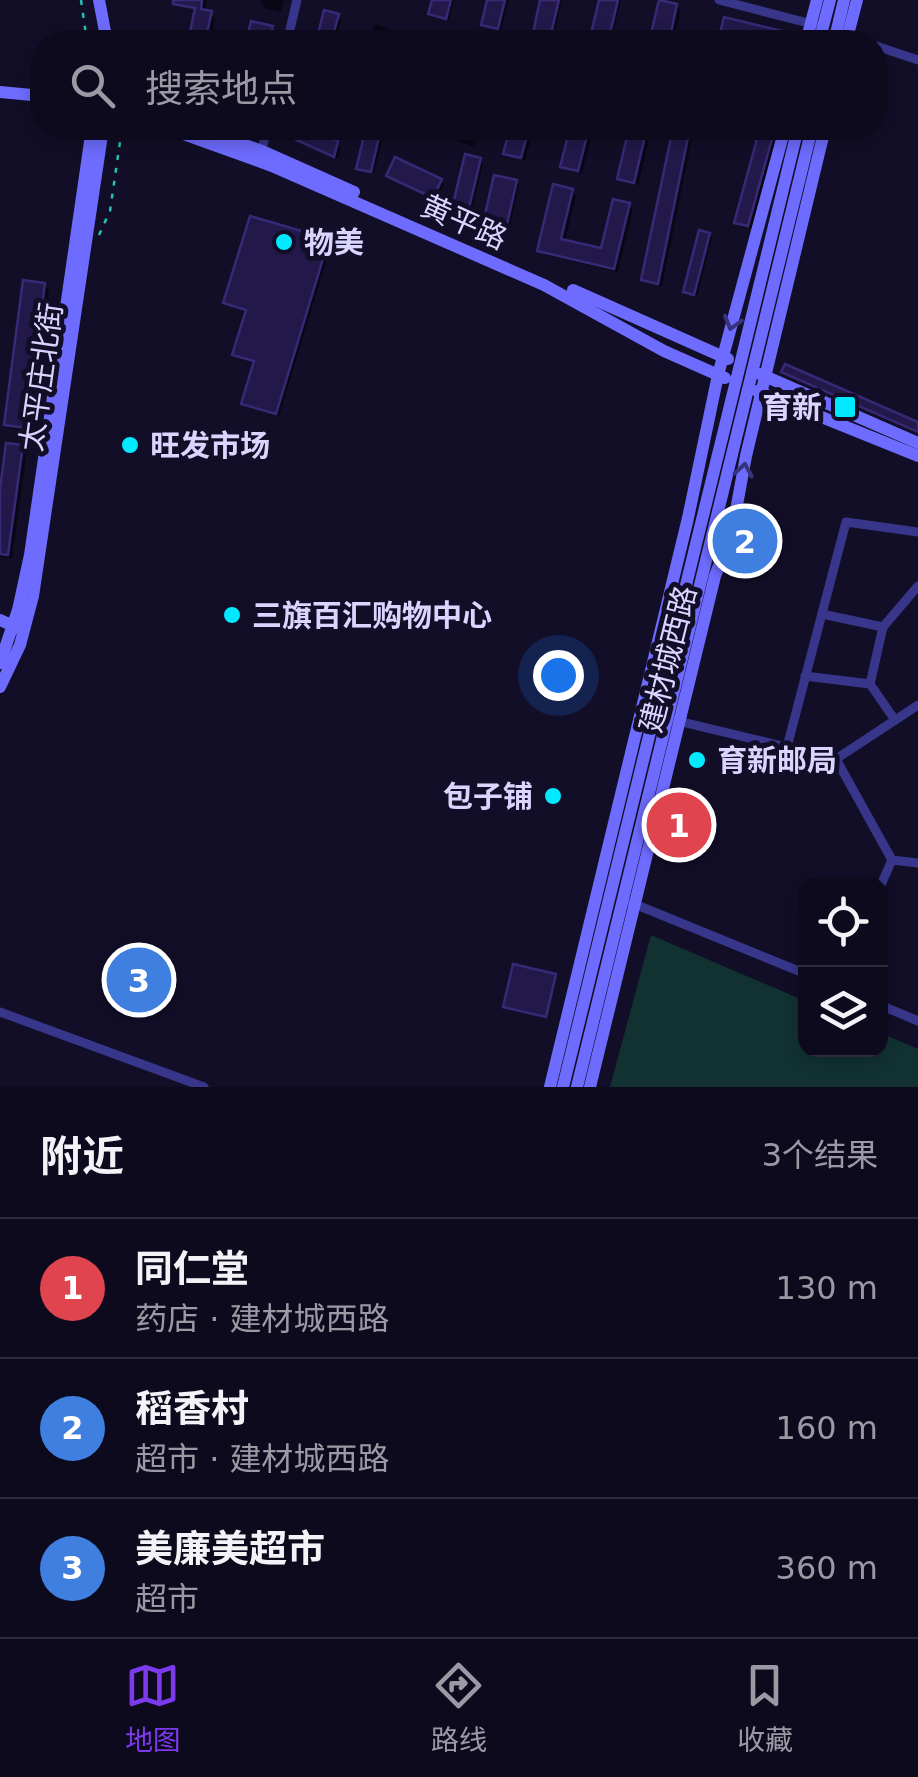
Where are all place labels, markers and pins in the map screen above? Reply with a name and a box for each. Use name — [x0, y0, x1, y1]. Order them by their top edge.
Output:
place label: 物美 — [304, 225, 364, 260]
marker: 物美 — [273, 231, 295, 253]
place label: 育新 — [762, 390, 822, 425]
marker: 育新 — [832, 394, 858, 420]
place label: 旺发市场 — [150, 428, 270, 463]
marker: 旺发市场 — [119, 434, 141, 456]
pin: 2 — [712, 504, 778, 578]
place label: 三旗百汇购物中心 — [252, 598, 492, 633]
marker: 三旗百汇购物中心 — [221, 604, 243, 626]
place label: 育新邮局 — [717, 743, 837, 778]
marker: 育新邮局 — [686, 749, 708, 771]
place label: 包子铺 — [443, 779, 533, 814]
marker: 包子铺 — [542, 785, 564, 807]
pin: 1 — [646, 788, 712, 862]
pin: 3 — [106, 942, 172, 1018]

